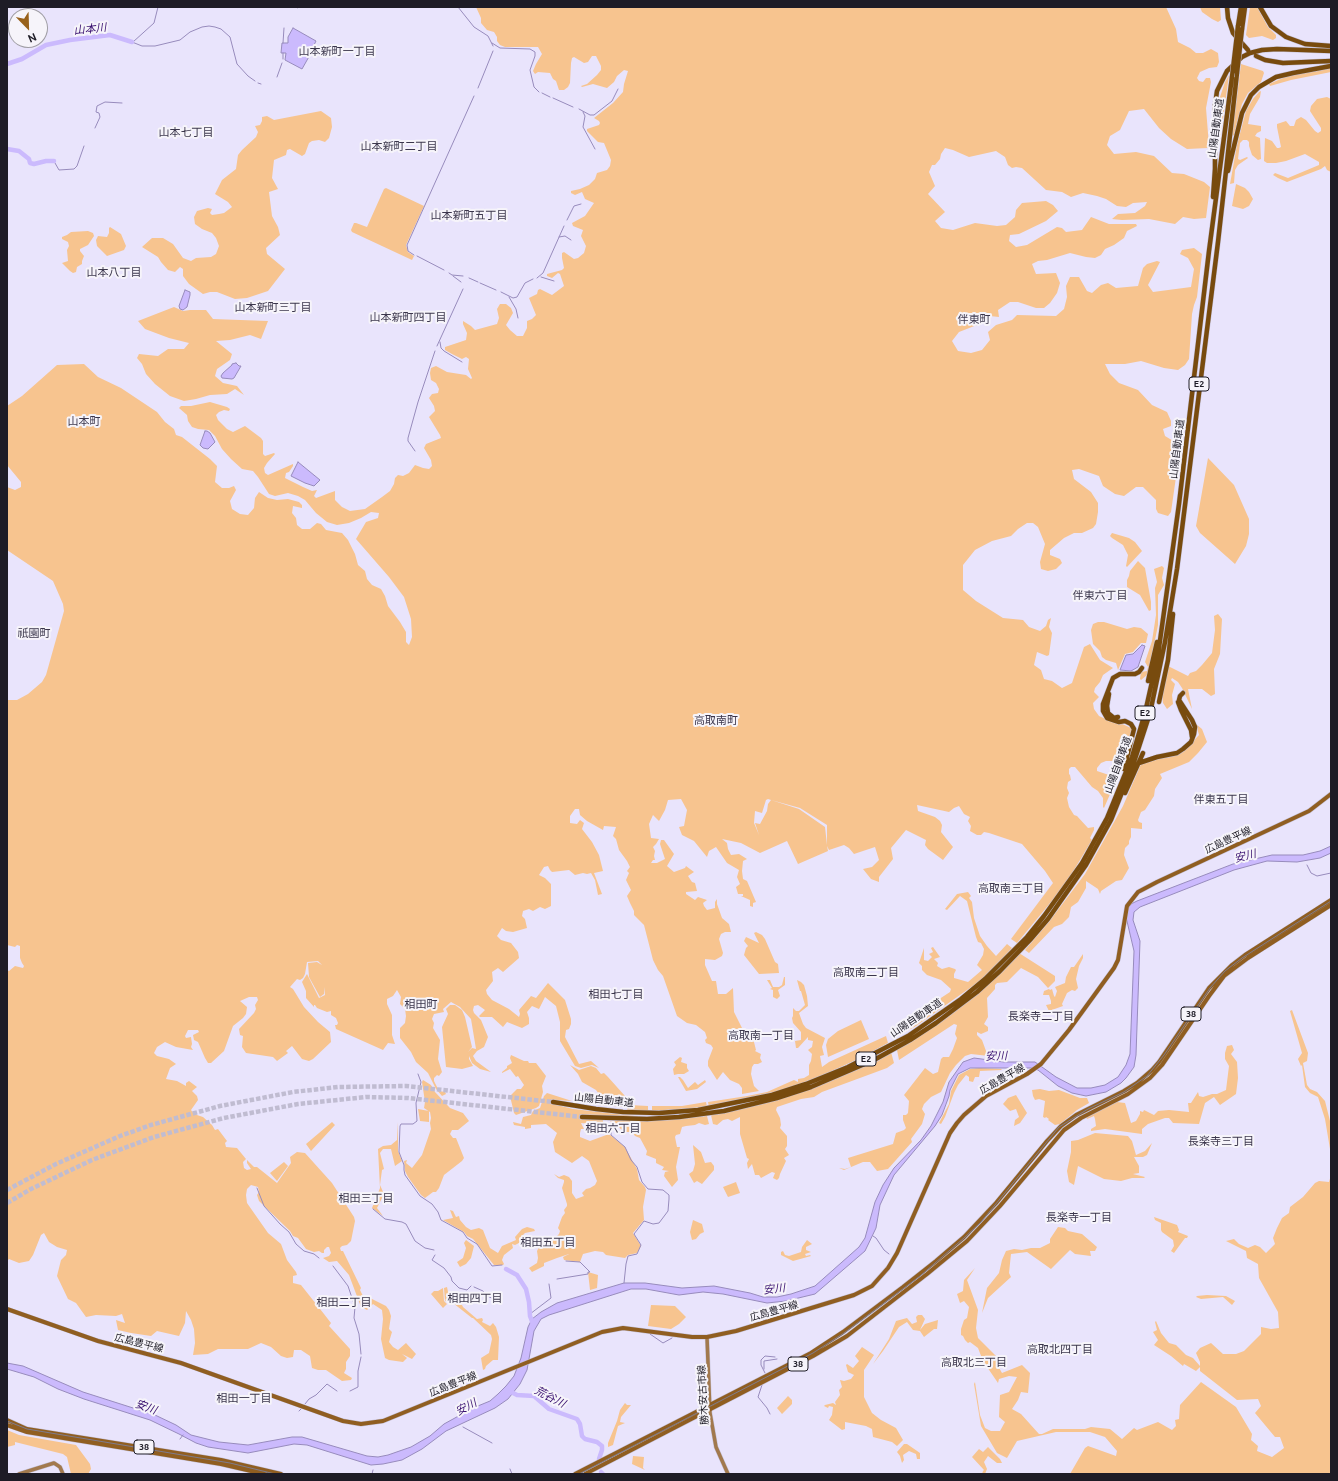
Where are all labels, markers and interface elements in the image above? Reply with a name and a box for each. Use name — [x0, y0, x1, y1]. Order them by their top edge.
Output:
north arrow — [8, 8, 48, 48]
water label: 山本川 — [73, 21, 107, 37]
text: N — [26, 31, 38, 45]
district label: 山本新町一丁目 — [299, 44, 375, 58]
street label: 山陽自動車道 — [1206, 97, 1226, 159]
district label: 山本七丁目 — [159, 125, 213, 139]
district label: 山本新町二丁目 — [361, 139, 437, 153]
district label: 山本新町五丁目 — [431, 208, 507, 222]
district label: 山本八丁目 — [87, 265, 141, 279]
district label: 山本新町三丁目 — [235, 300, 311, 314]
district label: 山本新町四丁目 — [370, 310, 446, 324]
district label: 伴東町 — [958, 312, 990, 326]
road number: E2 — [1189, 377, 1209, 391]
district label: 山本町 — [68, 414, 100, 428]
street label: 山陽自動車道 — [1167, 418, 1187, 480]
district label: 伴東六丁目 — [1073, 588, 1127, 602]
district label: 祇園町 — [18, 626, 50, 640]
road number: E2 — [1135, 706, 1155, 720]
district label: 高取南町 — [694, 713, 738, 727]
street label: 山陽自動車道 — [1102, 735, 1134, 795]
district label: 伴東五丁目 — [1194, 792, 1248, 806]
street label: 広島豊平線 — [1203, 824, 1253, 856]
water label: 安川 — [1233, 847, 1257, 865]
district label: 高取南三丁目 — [978, 881, 1044, 895]
district label: 高取南二丁目 — [833, 965, 899, 979]
district label: 相田七丁目 — [589, 987, 643, 1001]
street label: 山陽自動車道 — [888, 996, 944, 1040]
district label: 相田町 — [405, 997, 437, 1011]
road number: 38 — [1181, 1007, 1201, 1021]
district label: 長楽寺二丁目 — [1008, 1009, 1074, 1023]
district label: 高取南一丁目 — [728, 1028, 794, 1042]
water label: 安川 — [985, 1049, 1007, 1063]
road number: E2 — [856, 1052, 876, 1066]
street label: 広島豊平線 — [977, 1061, 1027, 1097]
street label: 山陽自動車道 — [574, 1091, 634, 1109]
district label: 相田六丁目 — [586, 1121, 640, 1135]
district label: 長楽寺三丁目 — [1188, 1134, 1254, 1148]
district label: 相田三丁目 — [339, 1191, 393, 1205]
district label: 長楽寺一丁目 — [1046, 1210, 1112, 1224]
district label: 相田五丁目 — [521, 1235, 575, 1249]
water label: 安川 — [762, 1281, 786, 1297]
district label: 相田四丁目 — [448, 1291, 502, 1305]
district label: 相田二丁目 — [317, 1295, 371, 1309]
street label: 広島豊平線 — [748, 1298, 800, 1324]
street label: 広島豊平線 — [113, 1331, 165, 1355]
district label: 高取北四丁目 — [1027, 1342, 1093, 1356]
district label: 高取北三丁目 — [941, 1355, 1007, 1369]
road number: 38 — [788, 1357, 808, 1371]
street label: 勝木安古市線 — [695, 1365, 711, 1425]
street label: 広島豊平線 — [428, 1369, 478, 1399]
water label: 荒谷川 — [532, 1384, 568, 1410]
district label: 相田一丁目 — [217, 1391, 271, 1405]
water label: 安川 — [453, 1396, 479, 1418]
water label: 安川 — [133, 1397, 159, 1417]
road number: 38 — [134, 1440, 154, 1454]

